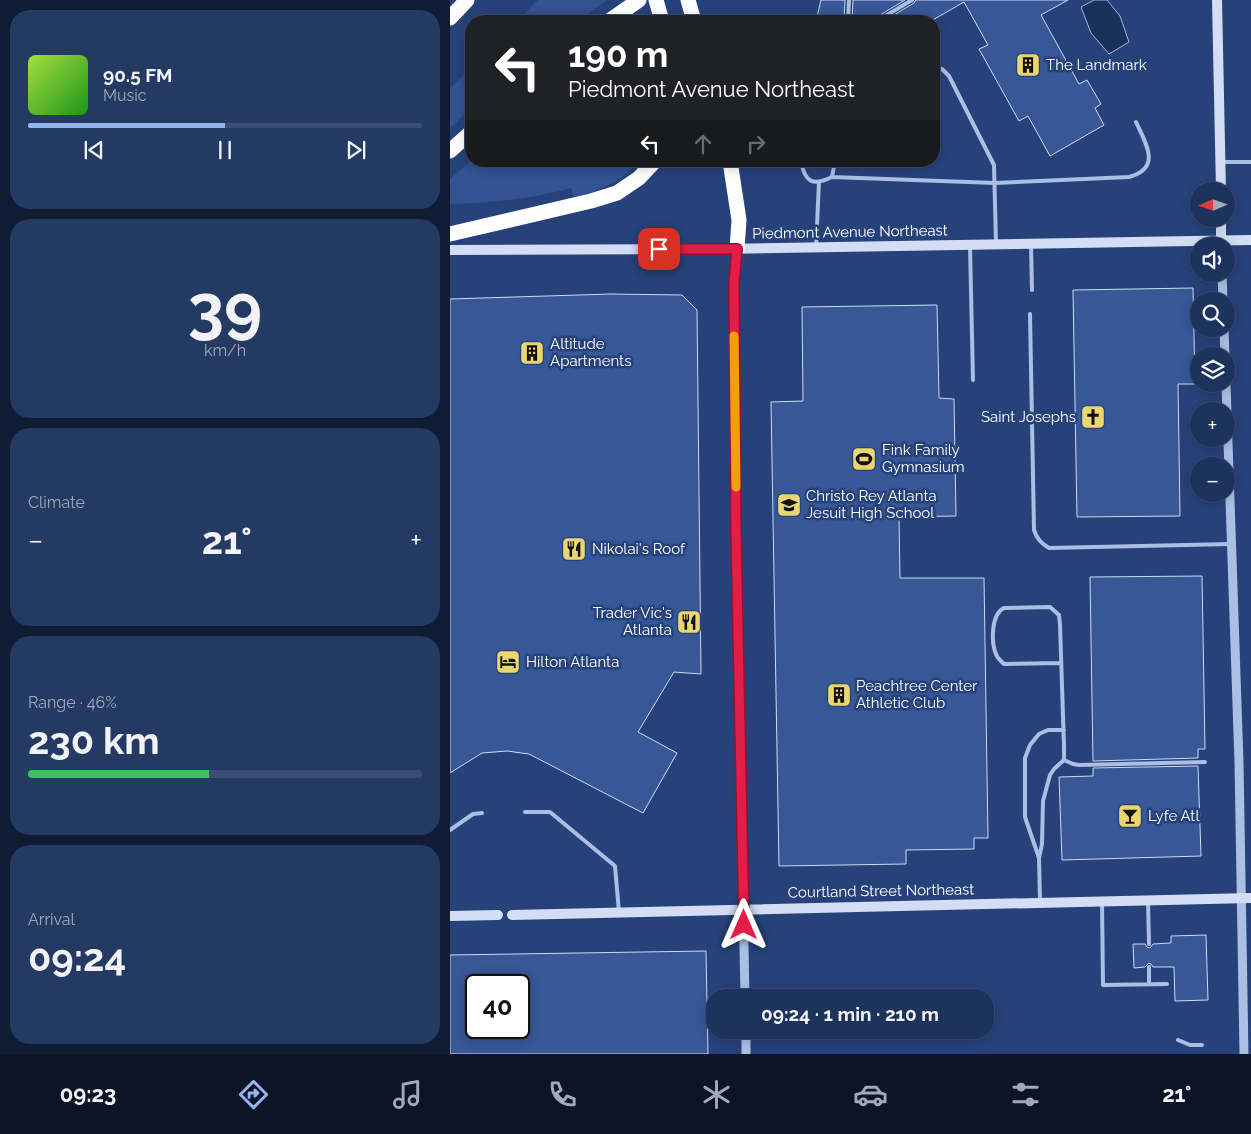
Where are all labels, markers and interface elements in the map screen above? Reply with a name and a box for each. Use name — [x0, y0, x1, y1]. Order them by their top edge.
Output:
text: 190 m — [568, 34, 668, 75]
icon: left — [485, 35, 550, 100]
building icon: The Landmark — [1015, 52, 1041, 78]
place label: The Landmark — [1046, 56, 1147, 74]
text: 90.5 FM — [103, 64, 173, 86]
text: Piedmont Avenue Northeast — [568, 76, 855, 102]
text: Music — [103, 86, 147, 105]
icon: left — [636, 130, 664, 158]
icon: ahead — [689, 130, 717, 158]
icon: right — [742, 130, 770, 158]
icon: previous — [80, 136, 108, 164]
icon: pause — [211, 136, 239, 164]
icon: next — [342, 136, 370, 164]
north arrow — [1190, 182, 1235, 228]
map controls — [1190, 182, 1235, 502]
street label: Piedmont Avenue Northeast — [752, 221, 948, 243]
pin — [638, 228, 680, 270]
icon: arrive — [645, 235, 673, 263]
button: sound — [1190, 237, 1235, 282]
text: 39 — [188, 270, 262, 346]
button: search — [1190, 292, 1235, 337]
place label: Altitude Apartments — [550, 335, 631, 370]
building icon: Altitude Apartments — [519, 340, 545, 366]
text: km/h — [204, 341, 246, 360]
button: layers — [1190, 347, 1235, 392]
button: + — [1190, 402, 1235, 447]
church icon: Saint Josephs — [1080, 404, 1106, 430]
place label: Saint Josephs — [981, 408, 1076, 426]
place label: Fink Family Gymnasium — [882, 441, 965, 476]
sports icon: Fink Family Gymnasium — [851, 446, 877, 472]
button: − — [1190, 457, 1235, 502]
place label: Christo Rey Atlanta Jesuit High School — [806, 487, 937, 522]
school or university icon: Christo Rey Atlanta Jesuit High School — [776, 492, 802, 518]
text: Climate — [28, 493, 85, 512]
text: 21° — [202, 518, 252, 563]
text: − — [28, 524, 43, 557]
text: + — [410, 524, 422, 557]
restaurant icon: Nikolai's Roof — [561, 536, 587, 562]
place label: Nikolai's Roof — [592, 540, 686, 558]
place label: Trader Vic's Atlanta — [593, 604, 672, 639]
restaurant icon: Trader Vic's Atlanta — [676, 609, 702, 635]
hotel icon: Hilton Atlanta — [495, 649, 521, 675]
place label: Hilton Atlanta — [526, 653, 619, 671]
place label: Peachtree Center Athletic Club — [856, 677, 978, 712]
building icon: Peachtree Center Athletic Club — [826, 682, 852, 708]
text: Range · 46% — [28, 693, 117, 712]
text: 230 km — [28, 718, 160, 763]
bar icon: Lyfe Atl — [1117, 803, 1143, 829]
place label: Lyfe Atl — [1148, 807, 1200, 825]
street label: Courtland Street Northeast — [788, 880, 974, 902]
position arrow — [717, 898, 769, 950]
text: Arrival — [28, 910, 75, 929]
text: 09:24 — [28, 935, 126, 980]
speed limit sign: 40 — [465, 974, 530, 1039]
text: 09:24 · 1 min · 210 m — [761, 1003, 939, 1025]
icon: directions — [236, 1077, 271, 1112]
icon: music — [390, 1077, 425, 1112]
icon: phone — [545, 1077, 580, 1112]
icon: climate — [699, 1077, 734, 1112]
icon: car — [853, 1077, 888, 1112]
icon: filters — [1008, 1077, 1043, 1112]
text: 09:23 — [60, 1081, 116, 1107]
text: 21° — [1162, 1081, 1191, 1107]

